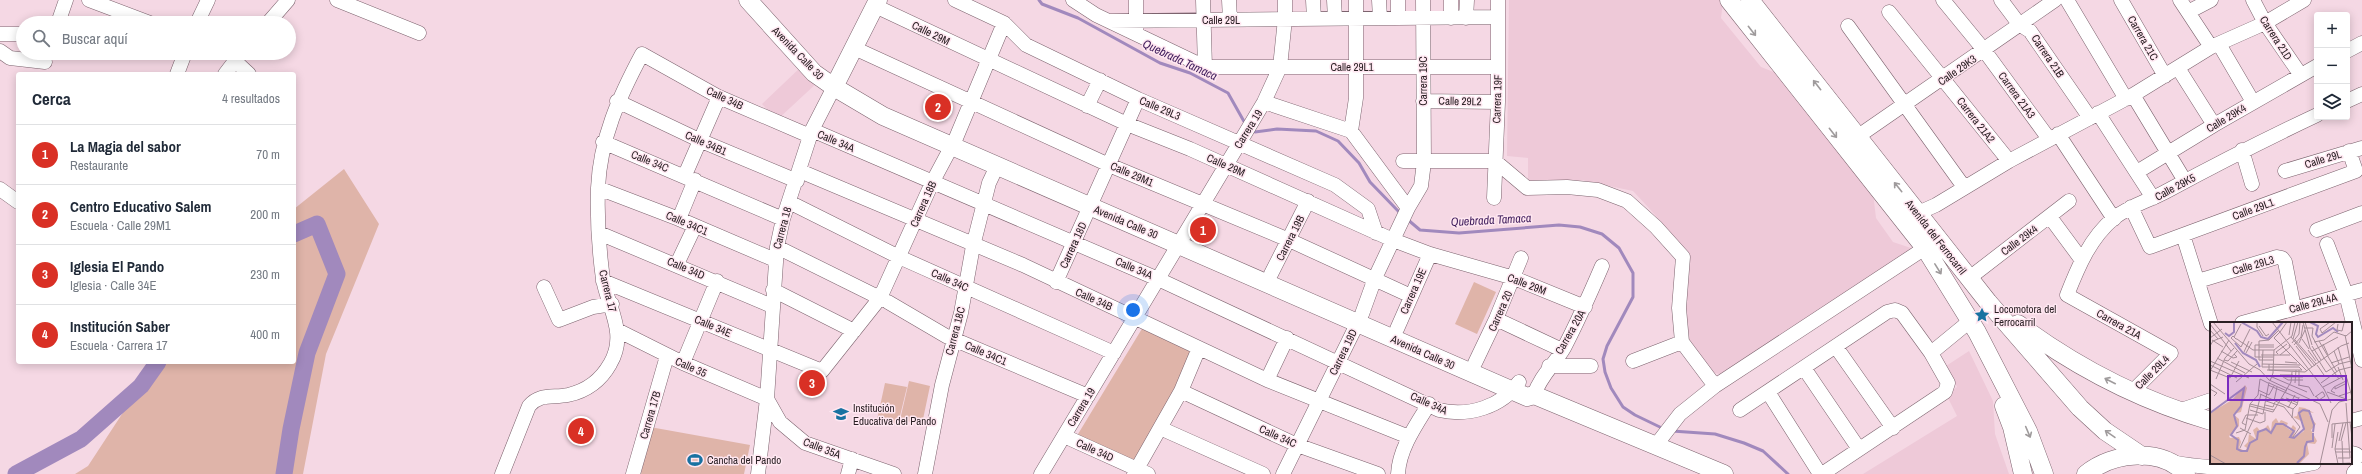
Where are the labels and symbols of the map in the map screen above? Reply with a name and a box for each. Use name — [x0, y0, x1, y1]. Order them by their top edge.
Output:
street label: Calle 29L — [1202, 13, 1240, 27]
street label: Carrera 21C — [2125, 13, 2162, 63]
street label: Carrera 21D — [2257, 13, 2295, 63]
street label: Calle 29M — [910, 18, 952, 48]
street label: Avenida Calle 30 — [768, 23, 827, 83]
one-way arrow — [1748, 26, 1757, 37]
street label: Carrera 21B — [2028, 32, 2068, 80]
water label: Quebrada Tamaca — [1140, 36, 1220, 84]
street label: Calle 29K3 — [1935, 52, 1979, 88]
street label: Carrera 19C — [1416, 56, 1430, 106]
street label: Calle 29L1 — [1330, 60, 1374, 74]
street label: Carrera 21A3 — [1995, 69, 2039, 121]
street label: Carrera 19F — [1489, 74, 1505, 124]
one-way arrow — [1812, 80, 1821, 91]
street label: Calle 34B — [704, 83, 746, 113]
pin: 2 — [925, 92, 951, 122]
street label: Calle 29L3 — [1137, 93, 1183, 123]
street label: Calle 29L2 — [1438, 94, 1482, 108]
street label: Carrera 21A2 — [1954, 94, 1998, 146]
street label: Calle 29K4 — [2203, 101, 2249, 135]
street label: Carrera 19 — [1231, 107, 1265, 151]
street label: Calle 34A — [815, 127, 858, 155]
street label: Calle 34B1 — [683, 128, 729, 158]
one-way arrow — [1829, 128, 1837, 139]
street label: Calle 34C — [629, 147, 671, 175]
street label: Calle 29L — [2303, 147, 2343, 171]
street label: Calle 29M — [1205, 150, 1247, 180]
street label: Calle 29M1 — [1108, 159, 1156, 189]
street label: Calle 29K5 — [2152, 170, 2198, 204]
street label: Carrera 18B — [907, 179, 939, 229]
one-way arrow — [1893, 182, 1902, 193]
street label: Calle 29L1 — [2230, 195, 2276, 223]
street label: Avenida del Ferrocarril — [1902, 196, 1970, 277]
street label: Avenida Calle 30 — [1091, 202, 1160, 242]
street label: Carrera 18 — [770, 205, 794, 251]
street label: Calle 34C1 — [664, 208, 710, 238]
water label: Quebrada Tamaca — [1450, 210, 1532, 230]
street label: Carrera 19B — [1273, 213, 1307, 263]
pin: 1 — [1190, 215, 1216, 245]
street label: Carrera 18D — [1056, 220, 1090, 270]
street label: Calle 29k4 — [1998, 222, 2040, 258]
street label: Calle 29L3 — [2230, 252, 2276, 278]
street label: Calle 34D — [665, 254, 707, 282]
street label: Calle 34A — [1113, 254, 1156, 282]
one-way arrow — [1933, 264, 1942, 275]
street label: Calle 34C — [929, 266, 971, 295]
street label: Carrera 19E — [1397, 266, 1429, 316]
street label: Carrera 17 — [596, 268, 620, 314]
street label: Calle 29M — [1506, 270, 1548, 298]
street label: Calle 34B — [1073, 285, 1115, 313]
street label: Carrera 20 — [1485, 288, 1515, 334]
street label: Calle 29L4A — [2287, 290, 2339, 316]
your location — [1123, 300, 1143, 320]
place label: Locomotora del Ferrocarril — [1994, 302, 2056, 329]
street label: Carrera 18C — [942, 305, 968, 357]
street label: Carrera 20A — [1552, 306, 1589, 357]
place icon: Locomotora del Ferrocarril — [1973, 306, 1991, 324]
street label: Carrera 21A — [2094, 306, 2145, 343]
street label: Calle 34E — [692, 312, 734, 340]
inset map — [2210, 322, 2352, 464]
street label: Carrera 19D — [1326, 327, 1360, 377]
street label: Avenida Calle 30 — [1388, 331, 1457, 372]
street label: Calle 34C1 — [963, 338, 1009, 368]
street label: Calle 29L4 — [2132, 352, 2172, 392]
street label: Calle 35 — [673, 354, 709, 380]
pin: 3 — [799, 368, 825, 398]
one-way arrow — [2104, 376, 2116, 384]
street label: Carrera 19 — [1064, 385, 1098, 429]
street label: Carrera 17B — [636, 389, 664, 441]
street label: Calle 34A — [1408, 389, 1451, 418]
place label: Institución Educativa del Pando — [853, 401, 936, 428]
school or university icon: Institución Educativa del Pando — [832, 405, 850, 423]
pin: 4 — [568, 416, 594, 446]
street label: Calle 34C — [1257, 422, 1299, 451]
one-way arrow — [2025, 425, 2032, 437]
one-way arrow — [2104, 430, 2115, 438]
street label: Calle 35A — [801, 434, 844, 462]
street label: Calle 34D — [1074, 436, 1116, 464]
sports icon: Cancha del Pando — [686, 451, 704, 469]
place label: Cancha del Pando — [707, 453, 781, 467]

